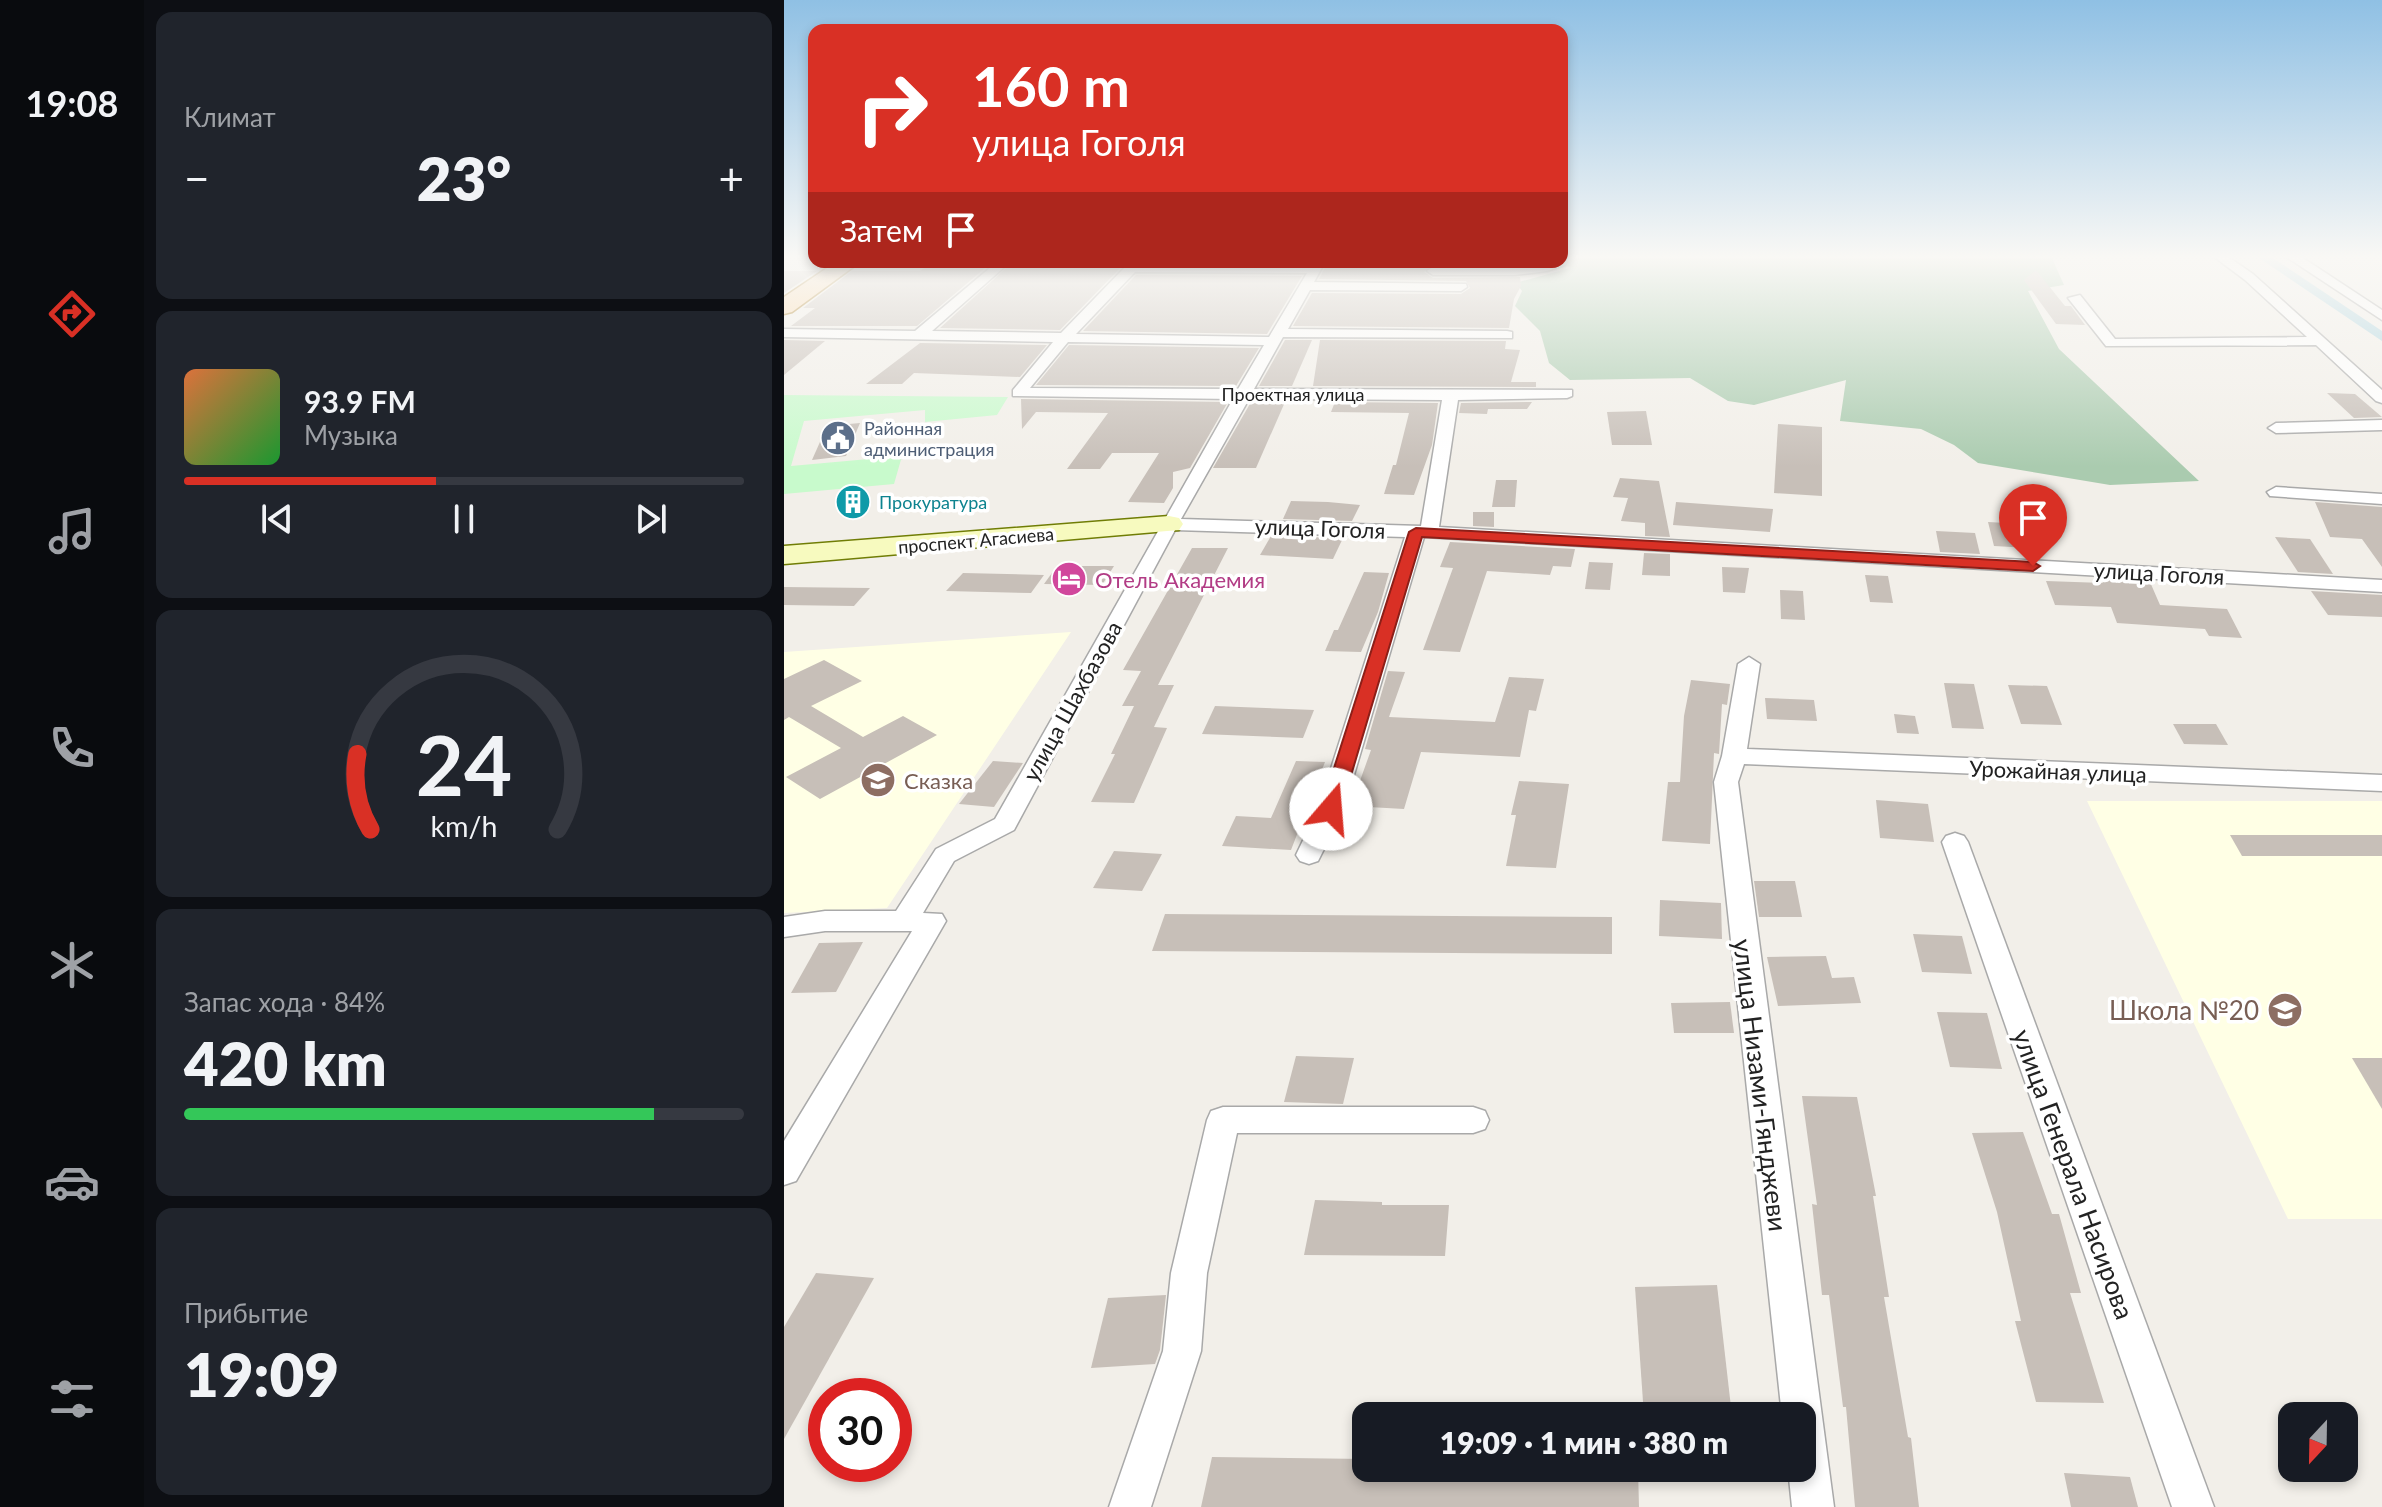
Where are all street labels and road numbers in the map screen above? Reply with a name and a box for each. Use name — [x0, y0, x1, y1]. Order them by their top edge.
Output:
street label: Проектная улица — [1221, 383, 1365, 405]
street label: улица Гоголя — [1254, 512, 1386, 544]
street label: проспект Агасиева — [897, 522, 1055, 558]
street label: улица Гоголя — [2093, 556, 2225, 590]
street label: улица Шахбазова — [1017, 616, 1127, 786]
street label: Урожайная улица — [1969, 754, 2147, 788]
street label: улица Низами-Гянджеви — [1727, 937, 1795, 1233]
street label: улица Генерала Насирова — [2007, 1025, 2141, 1323]

